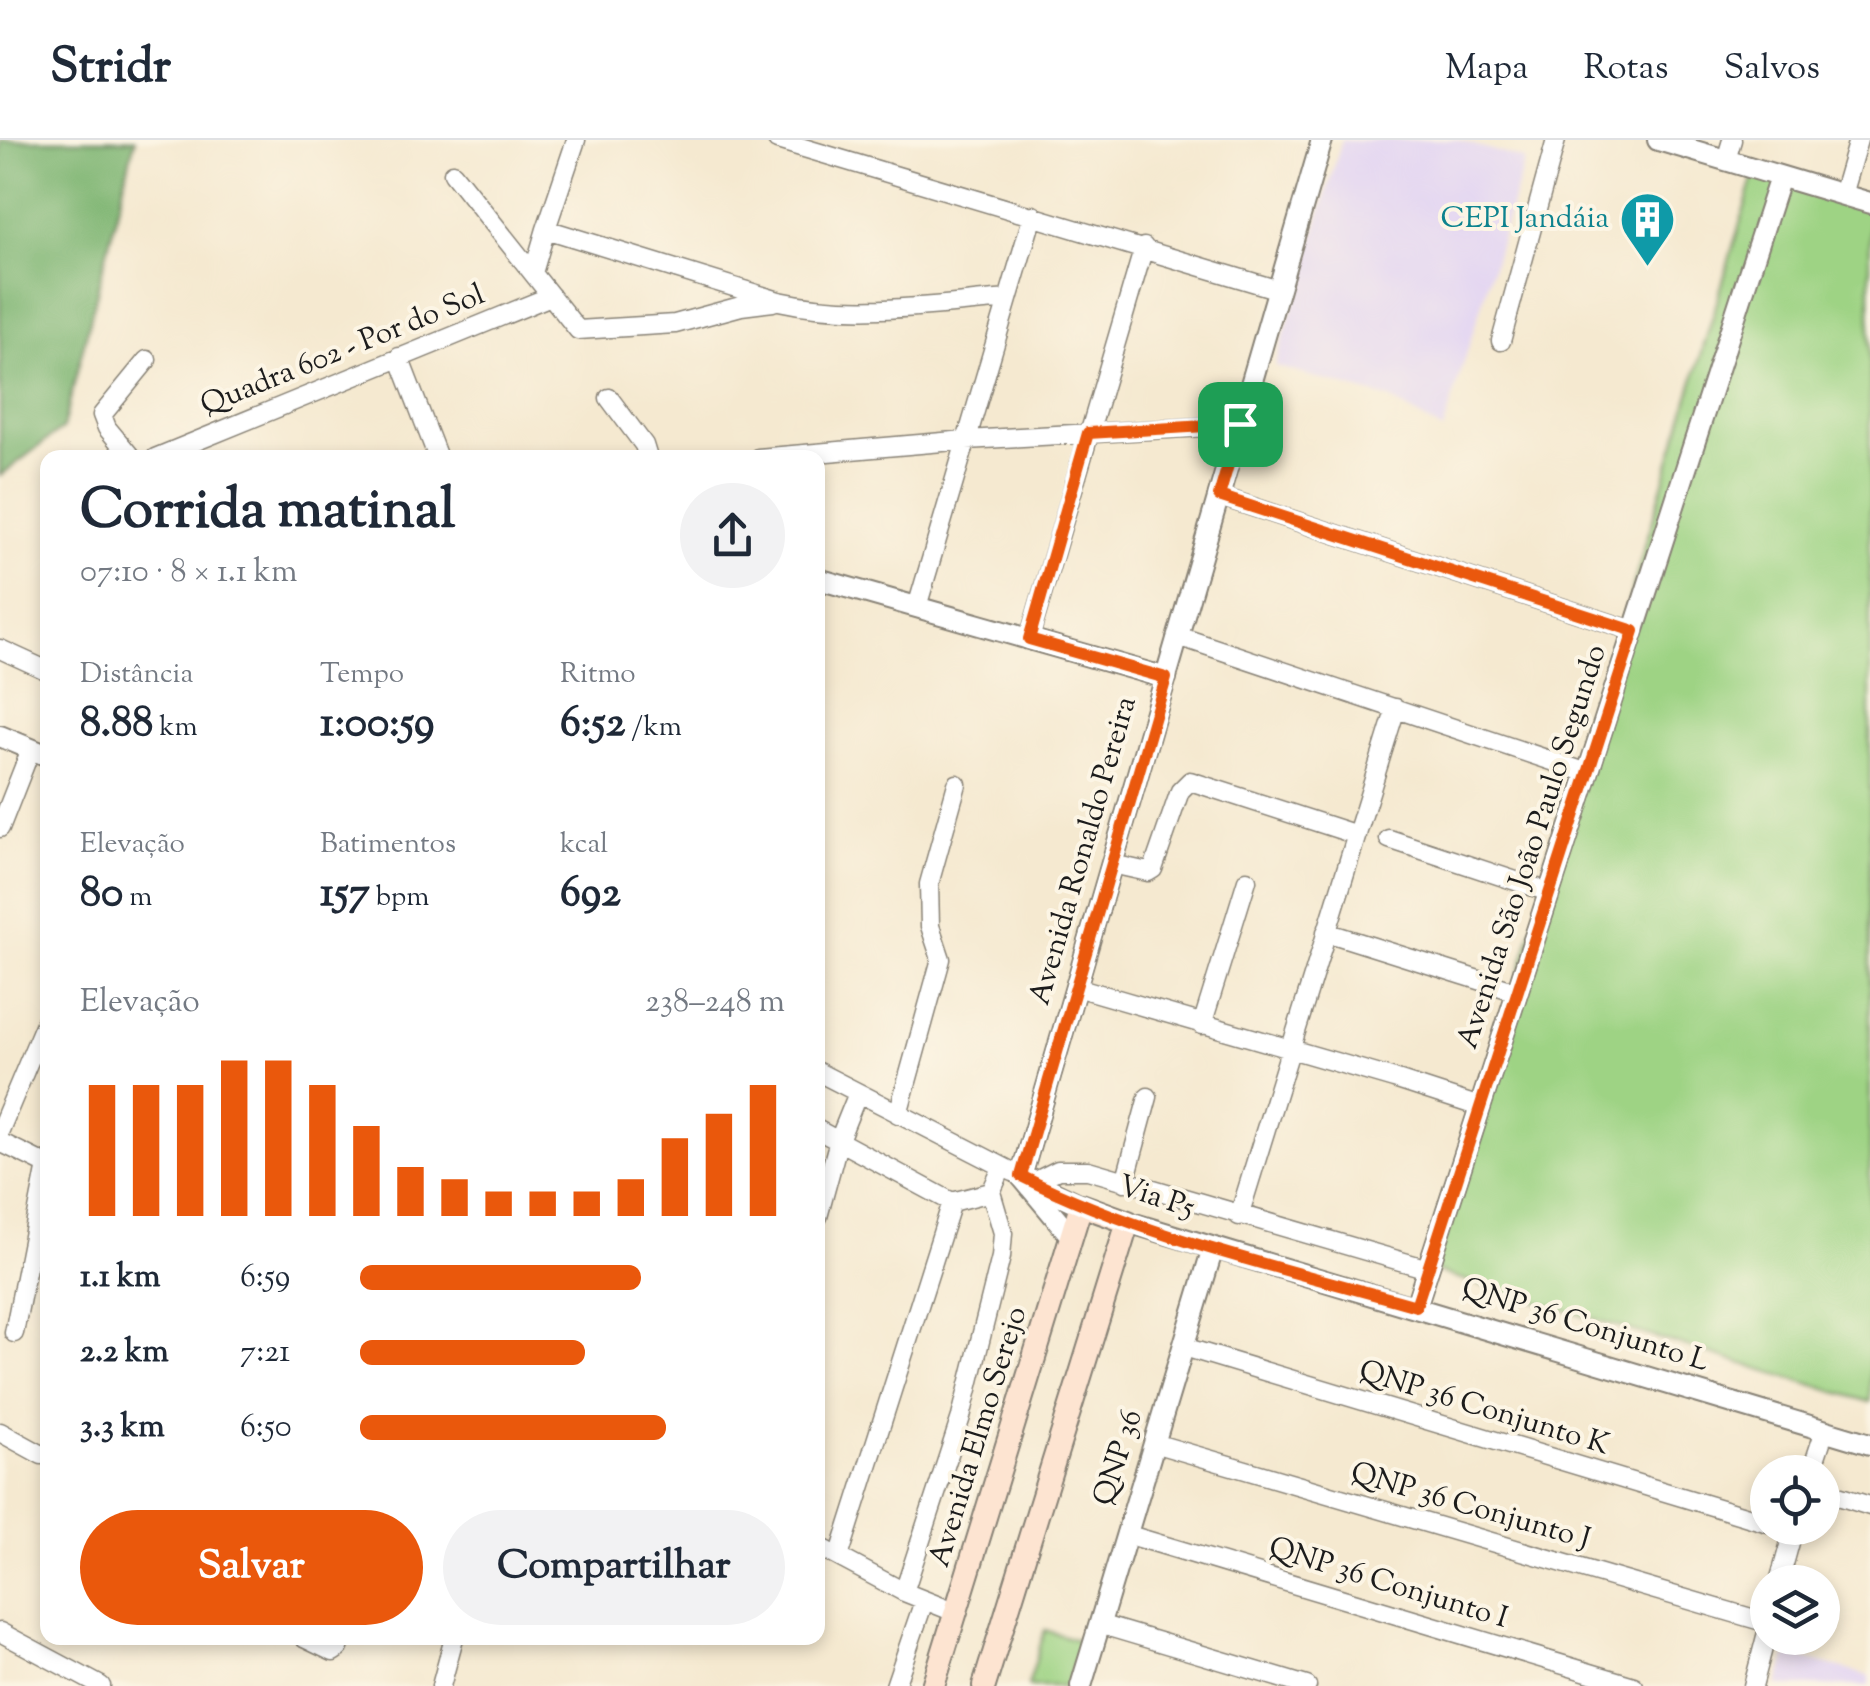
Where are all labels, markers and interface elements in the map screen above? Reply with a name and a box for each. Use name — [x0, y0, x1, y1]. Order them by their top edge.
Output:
text: Stridr — [50, 35, 171, 104]
text: Mapa — [1445, 44, 1528, 95]
text: Rotas — [1583, 44, 1668, 95]
text: Salvos — [1723, 44, 1820, 95]
building icon: CEPI Jandáia — [1618, 189, 1678, 268]
place label: CEPI Jandáia — [1440, 198, 1609, 241]
street label: Quadra 602 - Por do Sol — [194, 274, 492, 428]
pin — [1198, 382, 1283, 467]
icon: arrive — [1213, 397, 1268, 452]
text: Corrida matinal — [80, 473, 456, 552]
button: share — [680, 483, 785, 588]
text: 07:10 · 8 × 1.1 km — [80, 550, 298, 596]
street label: Avenida São João Paulo Segundo — [1447, 639, 1619, 1055]
text: Distância — [80, 655, 193, 695]
text: Tempo — [320, 655, 404, 695]
text: Ritmo — [560, 655, 636, 695]
street label: Avenida Ronaldo Pereira — [1019, 691, 1149, 1010]
text: 8.88 — [80, 695, 153, 755]
text: 1:00:59 — [320, 695, 435, 755]
text: 6:52 — [560, 695, 625, 755]
text: km — [153, 708, 198, 748]
text: /km — [625, 708, 682, 748]
text: Elevação — [80, 825, 185, 865]
text: Batimentos — [320, 825, 456, 865]
text: kcal — [560, 825, 608, 865]
text: 80 — [80, 865, 123, 925]
text: 157 — [320, 865, 370, 925]
text: 692 — [560, 865, 621, 925]
text: m — [123, 878, 152, 918]
text: bpm — [370, 878, 429, 918]
text: Elevação — [80, 980, 200, 1026]
text: 238–248 m — [645, 980, 785, 1026]
street label: Via P5 — [1112, 1166, 1200, 1230]
text: 1.1 km — [80, 1255, 161, 1301]
text: 6:59 — [240, 1255, 290, 1301]
street label: QNP 36 Conjunto L — [1456, 1268, 1714, 1384]
street label: Avenida Elmo Serejo — [919, 1301, 1039, 1573]
text: 2.2 km — [80, 1330, 169, 1376]
text: 7:21 — [240, 1330, 290, 1376]
street label: QNP 36 Conjunto K — [1353, 1350, 1615, 1468]
street label: QNP 36 — [1083, 1404, 1155, 1512]
text: 3.3 km — [80, 1405, 165, 1451]
text: 6:50 — [240, 1405, 292, 1451]
street label: QNP 36 Conjunto J — [1345, 1452, 1595, 1562]
map controls — [1750, 1455, 1840, 1655]
button: locate — [1750, 1455, 1840, 1545]
button: Salvar — [80, 1510, 423, 1625]
button: Compartilhar — [443, 1510, 785, 1625]
street label: QNP 36 Conjunto I — [1263, 1527, 1513, 1641]
button: layers — [1750, 1565, 1840, 1655]

